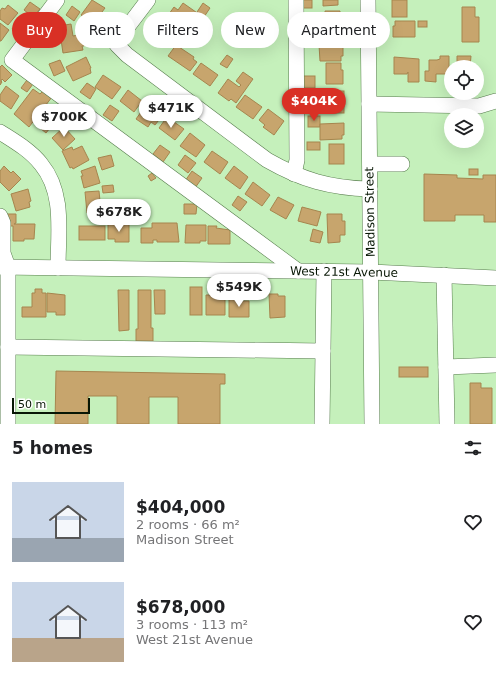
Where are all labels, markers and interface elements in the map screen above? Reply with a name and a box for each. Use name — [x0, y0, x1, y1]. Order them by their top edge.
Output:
chip: Buy — [12, 12, 67, 48]
chip: Rent — [75, 12, 135, 48]
chip: Filters — [143, 12, 213, 48]
chip: New — [221, 12, 279, 48]
chip: Apartment — [287, 12, 390, 48]
map controls — [444, 60, 484, 148]
button: locate — [444, 60, 484, 100]
pin: $404K — [286, 88, 342, 122]
text: $404K — [291, 93, 337, 108]
pin: $471K — [143, 95, 199, 129]
text: $471K — [148, 100, 194, 115]
pin: $700K — [36, 104, 92, 138]
button: layers — [444, 108, 484, 148]
text: $700K — [41, 109, 87, 124]
street label: Madison Street — [362, 167, 378, 257]
pin: $678K — [91, 199, 147, 233]
text: $678K — [96, 204, 142, 219]
street label: West 21st Avenue — [290, 264, 398, 280]
pin: $549K — [211, 274, 267, 308]
text: $549K — [216, 279, 262, 294]
scale bar — [12, 396, 90, 415]
text: 50 m — [18, 398, 46, 411]
icon: filters — [462, 437, 484, 459]
text: 5 homes — [12, 438, 93, 458]
text: $404,000 — [136, 497, 225, 517]
icon: home — [44, 498, 92, 546]
icon: heart — [462, 511, 484, 533]
text: 2 rooms · 66 m² — [136, 517, 240, 532]
text: Madison Street — [136, 532, 234, 547]
text: $678,000 — [136, 597, 225, 617]
icon: home — [44, 598, 92, 646]
icon: heart — [462, 611, 484, 633]
text: 3 rooms · 113 m² — [136, 617, 248, 632]
text: West 21st Avenue — [136, 632, 253, 647]

